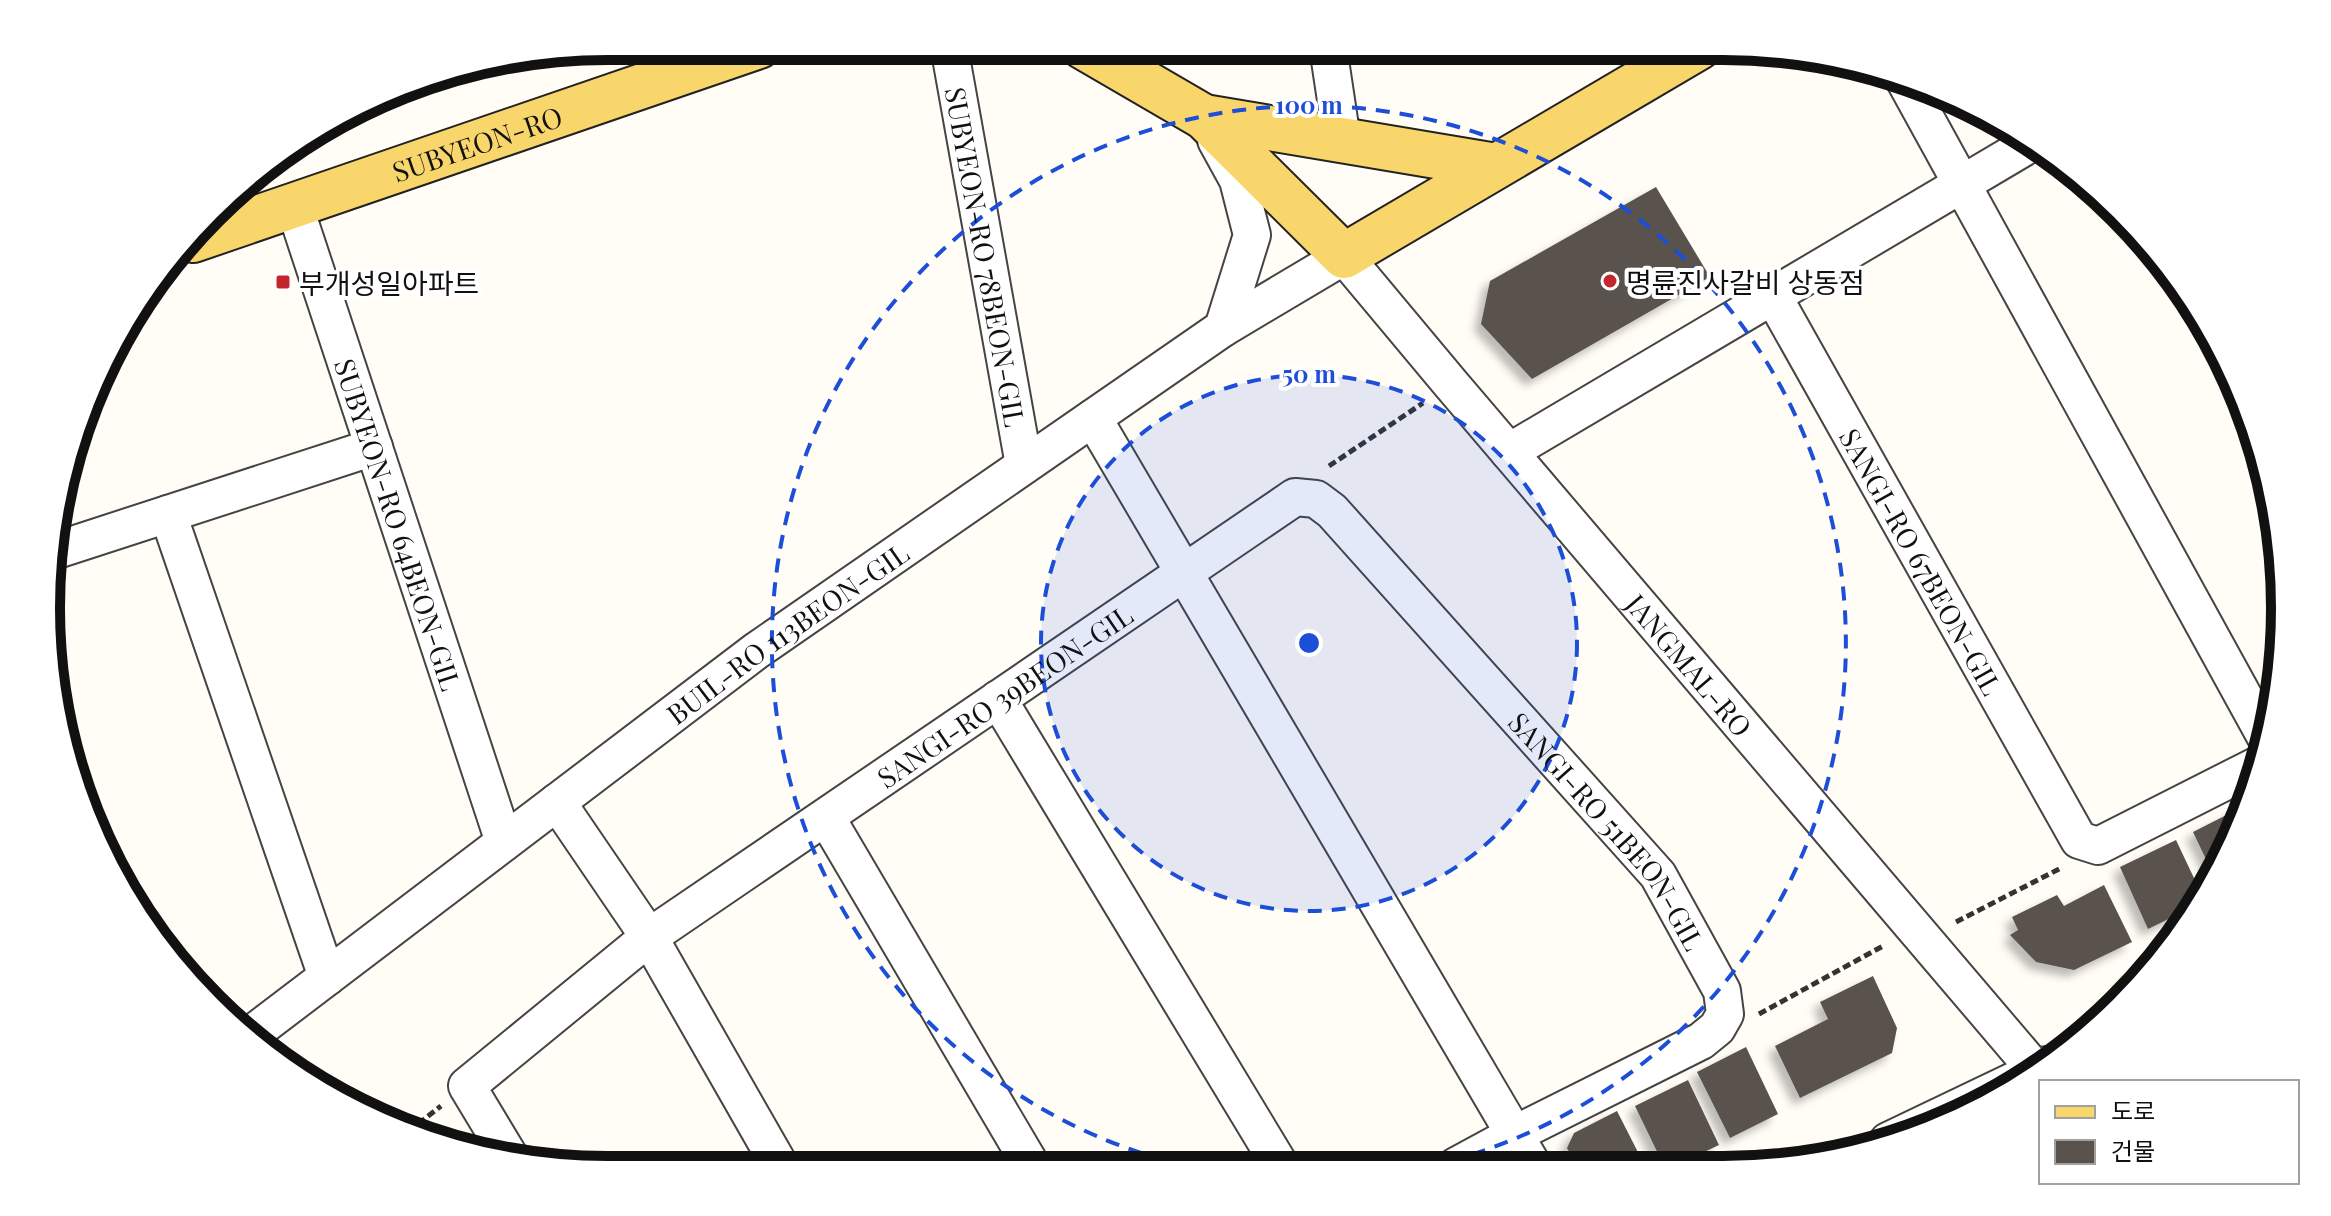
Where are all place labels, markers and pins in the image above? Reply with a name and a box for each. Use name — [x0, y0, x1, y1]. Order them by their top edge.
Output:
place label: 명륜진사갈비 상동점 — [1626, 263, 1865, 300]
place label: 부개성일아파트 — [299, 264, 479, 301]
marker: 명륜진사갈비 상동점 — [1601, 272, 1619, 290]
marker: 부개성일아파트 — [274, 273, 292, 291]
centre of rings — [1295, 629, 1323, 657]

